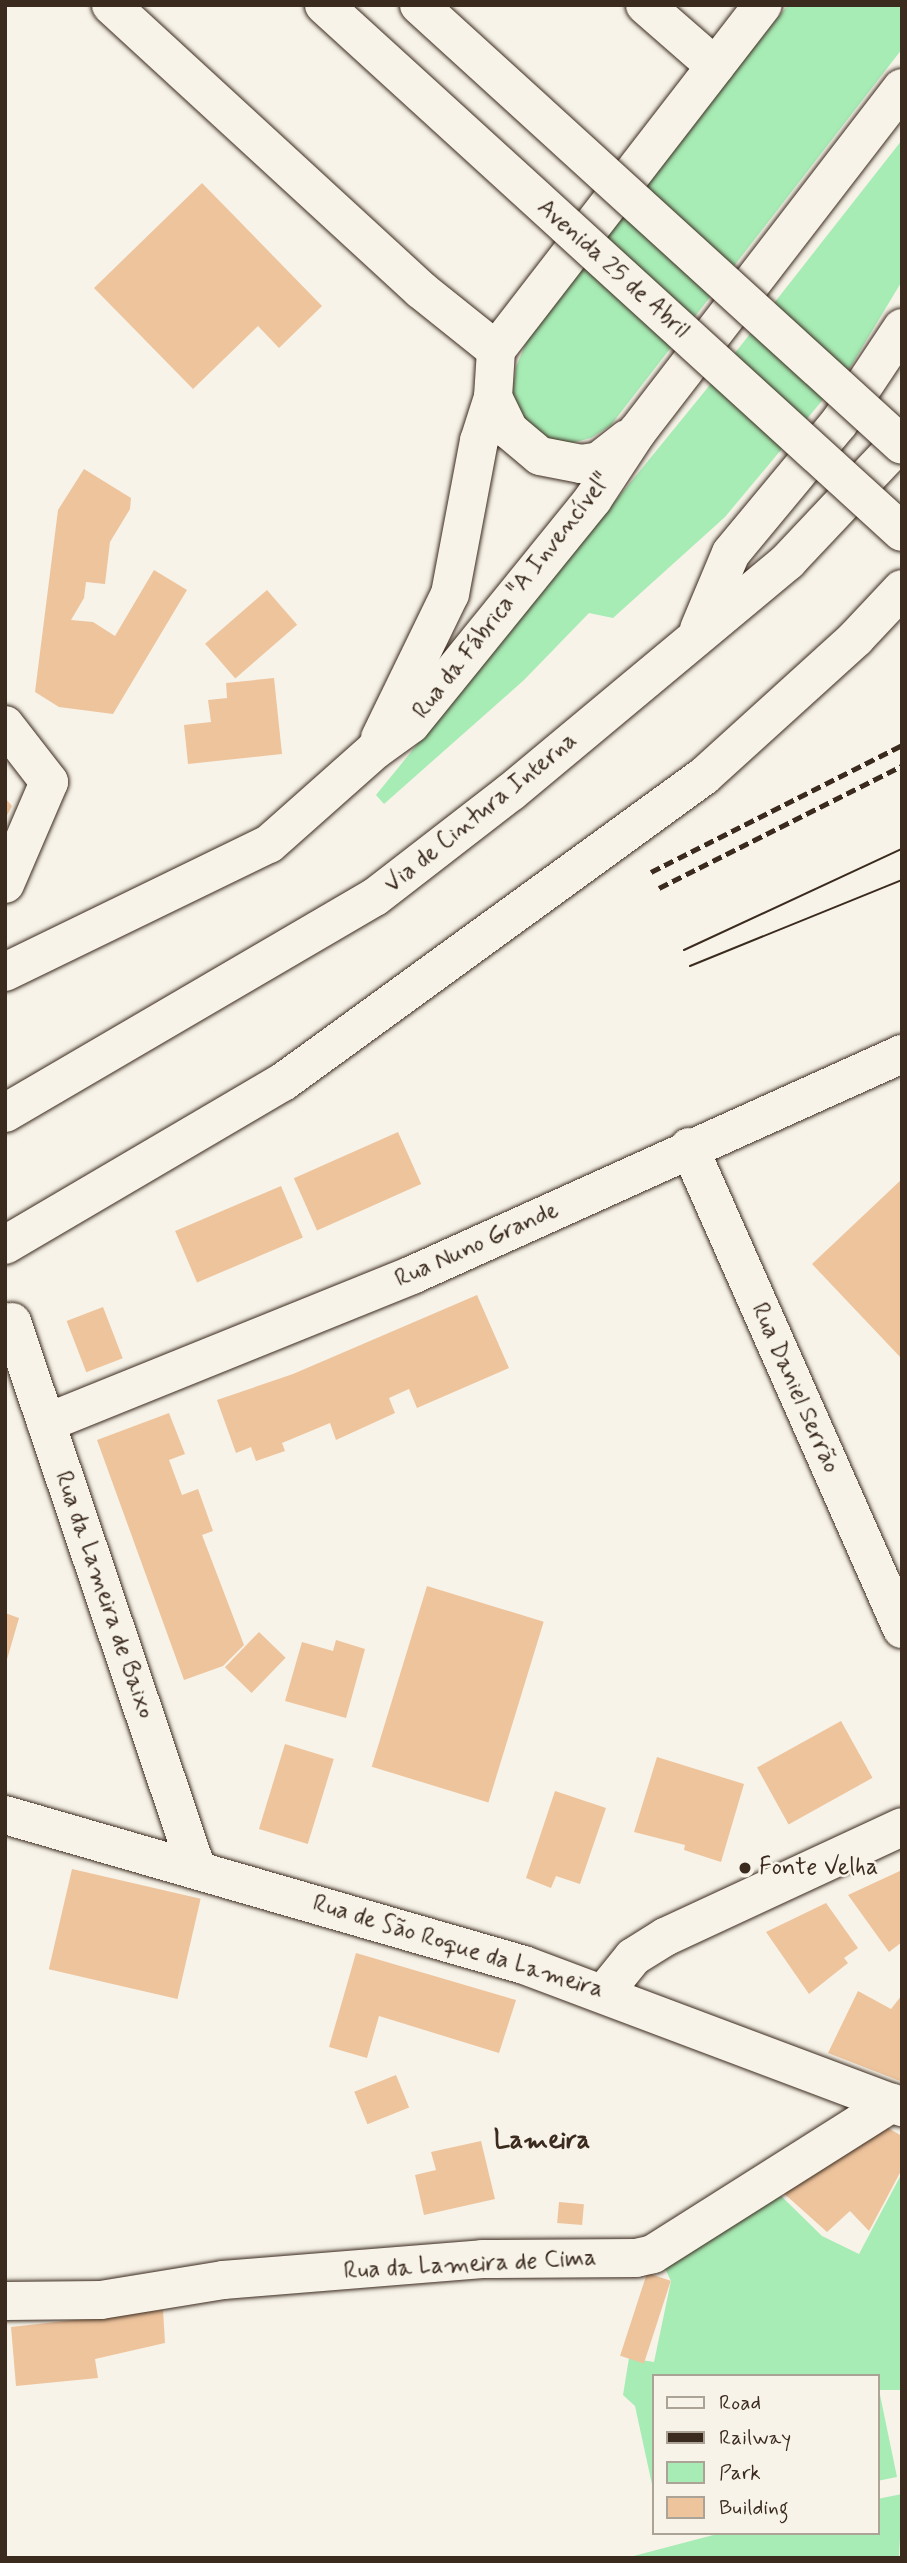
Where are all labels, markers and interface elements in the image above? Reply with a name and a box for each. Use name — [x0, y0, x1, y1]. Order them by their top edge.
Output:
street label: Avenida 25 de Abril — [531, 193, 695, 345]
street label: Rua da Fábrica "A Invencível" — [409, 469, 615, 723]
street label: Via de Cintura Interna — [379, 727, 583, 899]
street label: Rua Nuno Grande — [390, 1196, 564, 1294]
street label: Rua Daniel Serrão — [745, 1299, 845, 1477]
street label: Rua da Lameira de Baixo — [49, 1471, 159, 1719]
place label: Fonte Velha — [759, 1854, 878, 1882]
marker: Fonte Velha — [737, 1860, 753, 1876]
street label: Rua de São Roque da Lameira — [312, 1890, 604, 2004]
district label: Lameira — [494, 2126, 590, 2158]
street label: Rua da Lameira de Cima — [342, 2244, 598, 2286]
legend — [652, 2374, 879, 2535]
text: Road — [719, 2389, 761, 2417]
text: Railway — [719, 2424, 791, 2452]
text: Park — [719, 2459, 761, 2487]
text: Building — [719, 2494, 789, 2522]

